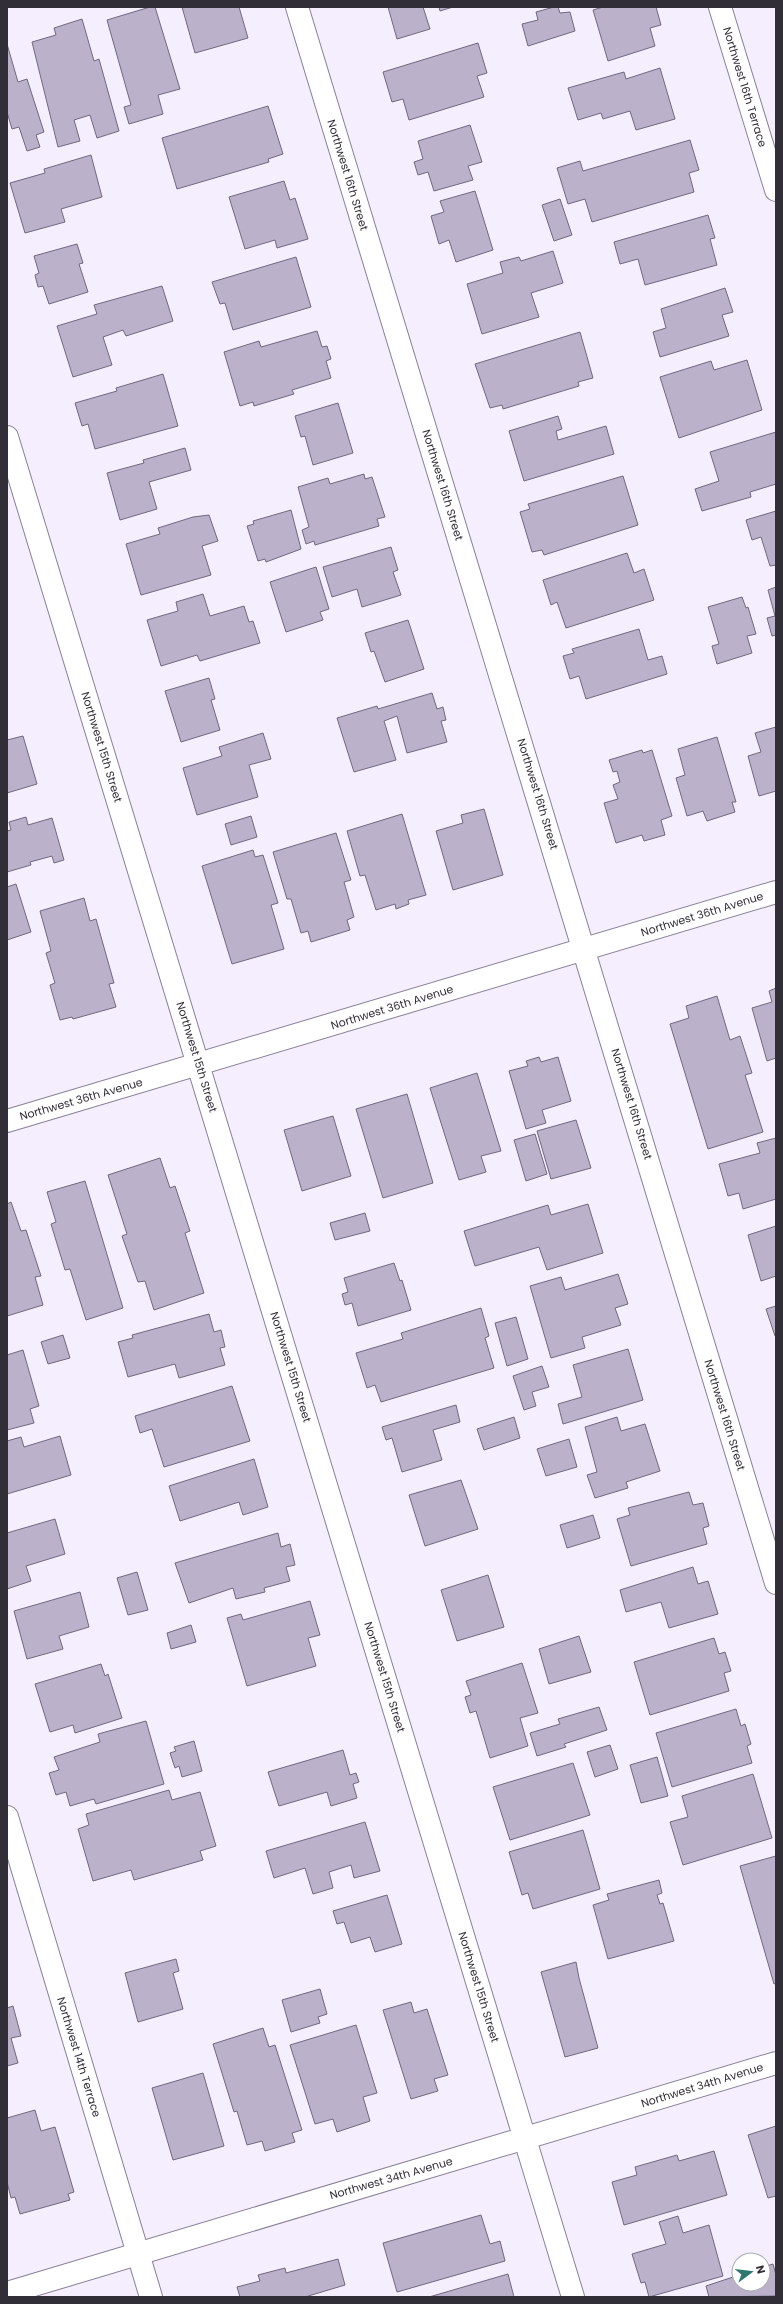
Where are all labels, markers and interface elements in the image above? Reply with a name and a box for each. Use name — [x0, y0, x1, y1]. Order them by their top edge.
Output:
street label: Northwest 16th Terrace — [719, 25, 771, 149]
street label: Northwest 16th Street — [324, 118, 372, 232]
street label: Northwest 16th Street — [419, 428, 467, 542]
street label: Northwest 15th Street — [78, 690, 126, 804]
street label: Northwest 16th Street — [514, 737, 562, 851]
street label: Northwest 36th Avenue — [639, 888, 765, 940]
street label: Northwest 36th Avenue — [329, 981, 455, 1033]
street label: Northwest 15th Street — [173, 1000, 221, 1114]
street label: Northwest 16th Street — [608, 1047, 656, 1161]
street label: Northwest 36th Avenue — [18, 1074, 145, 1124]
street label: Northwest 15th Street — [267, 1310, 315, 1424]
street label: Northwest 16th Street — [701, 1358, 749, 1472]
street label: Northwest 15th Street — [361, 1620, 409, 1734]
street label: Northwest 15th Street — [455, 1930, 503, 2044]
street label: Northwest 14th Terrace — [53, 1995, 105, 2119]
street label: Northwest 34th Avenue — [639, 2059, 765, 2111]
street label: Northwest 34th Avenue — [328, 2153, 454, 2203]
north arrow — [731, 2252, 771, 2292]
text: N — [752, 2263, 769, 2275]

